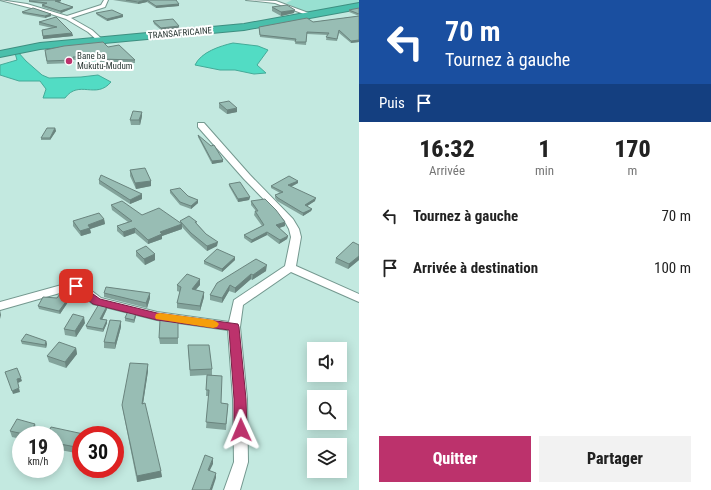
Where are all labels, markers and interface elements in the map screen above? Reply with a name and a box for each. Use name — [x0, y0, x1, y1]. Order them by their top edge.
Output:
text: 70 m — [445, 15, 501, 48]
icon: left — [379, 16, 431, 68]
street label: TRANSAFRICAINE — [148, 25, 213, 41]
text: Tournez à gauche — [445, 49, 570, 70]
place label: Bane ba Mukutu-Mudum — [77, 51, 133, 71]
marker: Bane ba Mukutu-Mudum — [64, 56, 74, 66]
icon: arrive — [413, 92, 435, 114]
text: Puis — [379, 94, 405, 112]
text: 16:32 — [419, 135, 475, 163]
text: 1 — [538, 135, 551, 163]
text: 170 — [614, 135, 651, 163]
text: Arrivée — [429, 163, 465, 178]
text: min — [535, 163, 554, 178]
text: m — [628, 163, 637, 178]
icon: left — [379, 205, 401, 227]
text: Tournez à gauche — [413, 207, 518, 225]
text: 70 m — [661, 207, 691, 225]
icon: arrive — [379, 257, 401, 279]
text: Arrivée à destination — [413, 259, 538, 277]
text: 100 m — [654, 259, 691, 277]
pin — [59, 269, 93, 303]
icon: arrive — [65, 275, 87, 297]
map controls — [307, 342, 347, 478]
button: sound — [307, 342, 347, 382]
button: search — [307, 390, 347, 430]
position arrow — [220, 409, 262, 451]
speed limit sign: 30 — [72, 426, 124, 478]
text: 19 — [28, 435, 48, 459]
button: Quitter — [379, 436, 531, 482]
button: Partager — [539, 436, 691, 482]
button: layers — [307, 438, 347, 478]
text: km/h — [28, 456, 48, 467]

